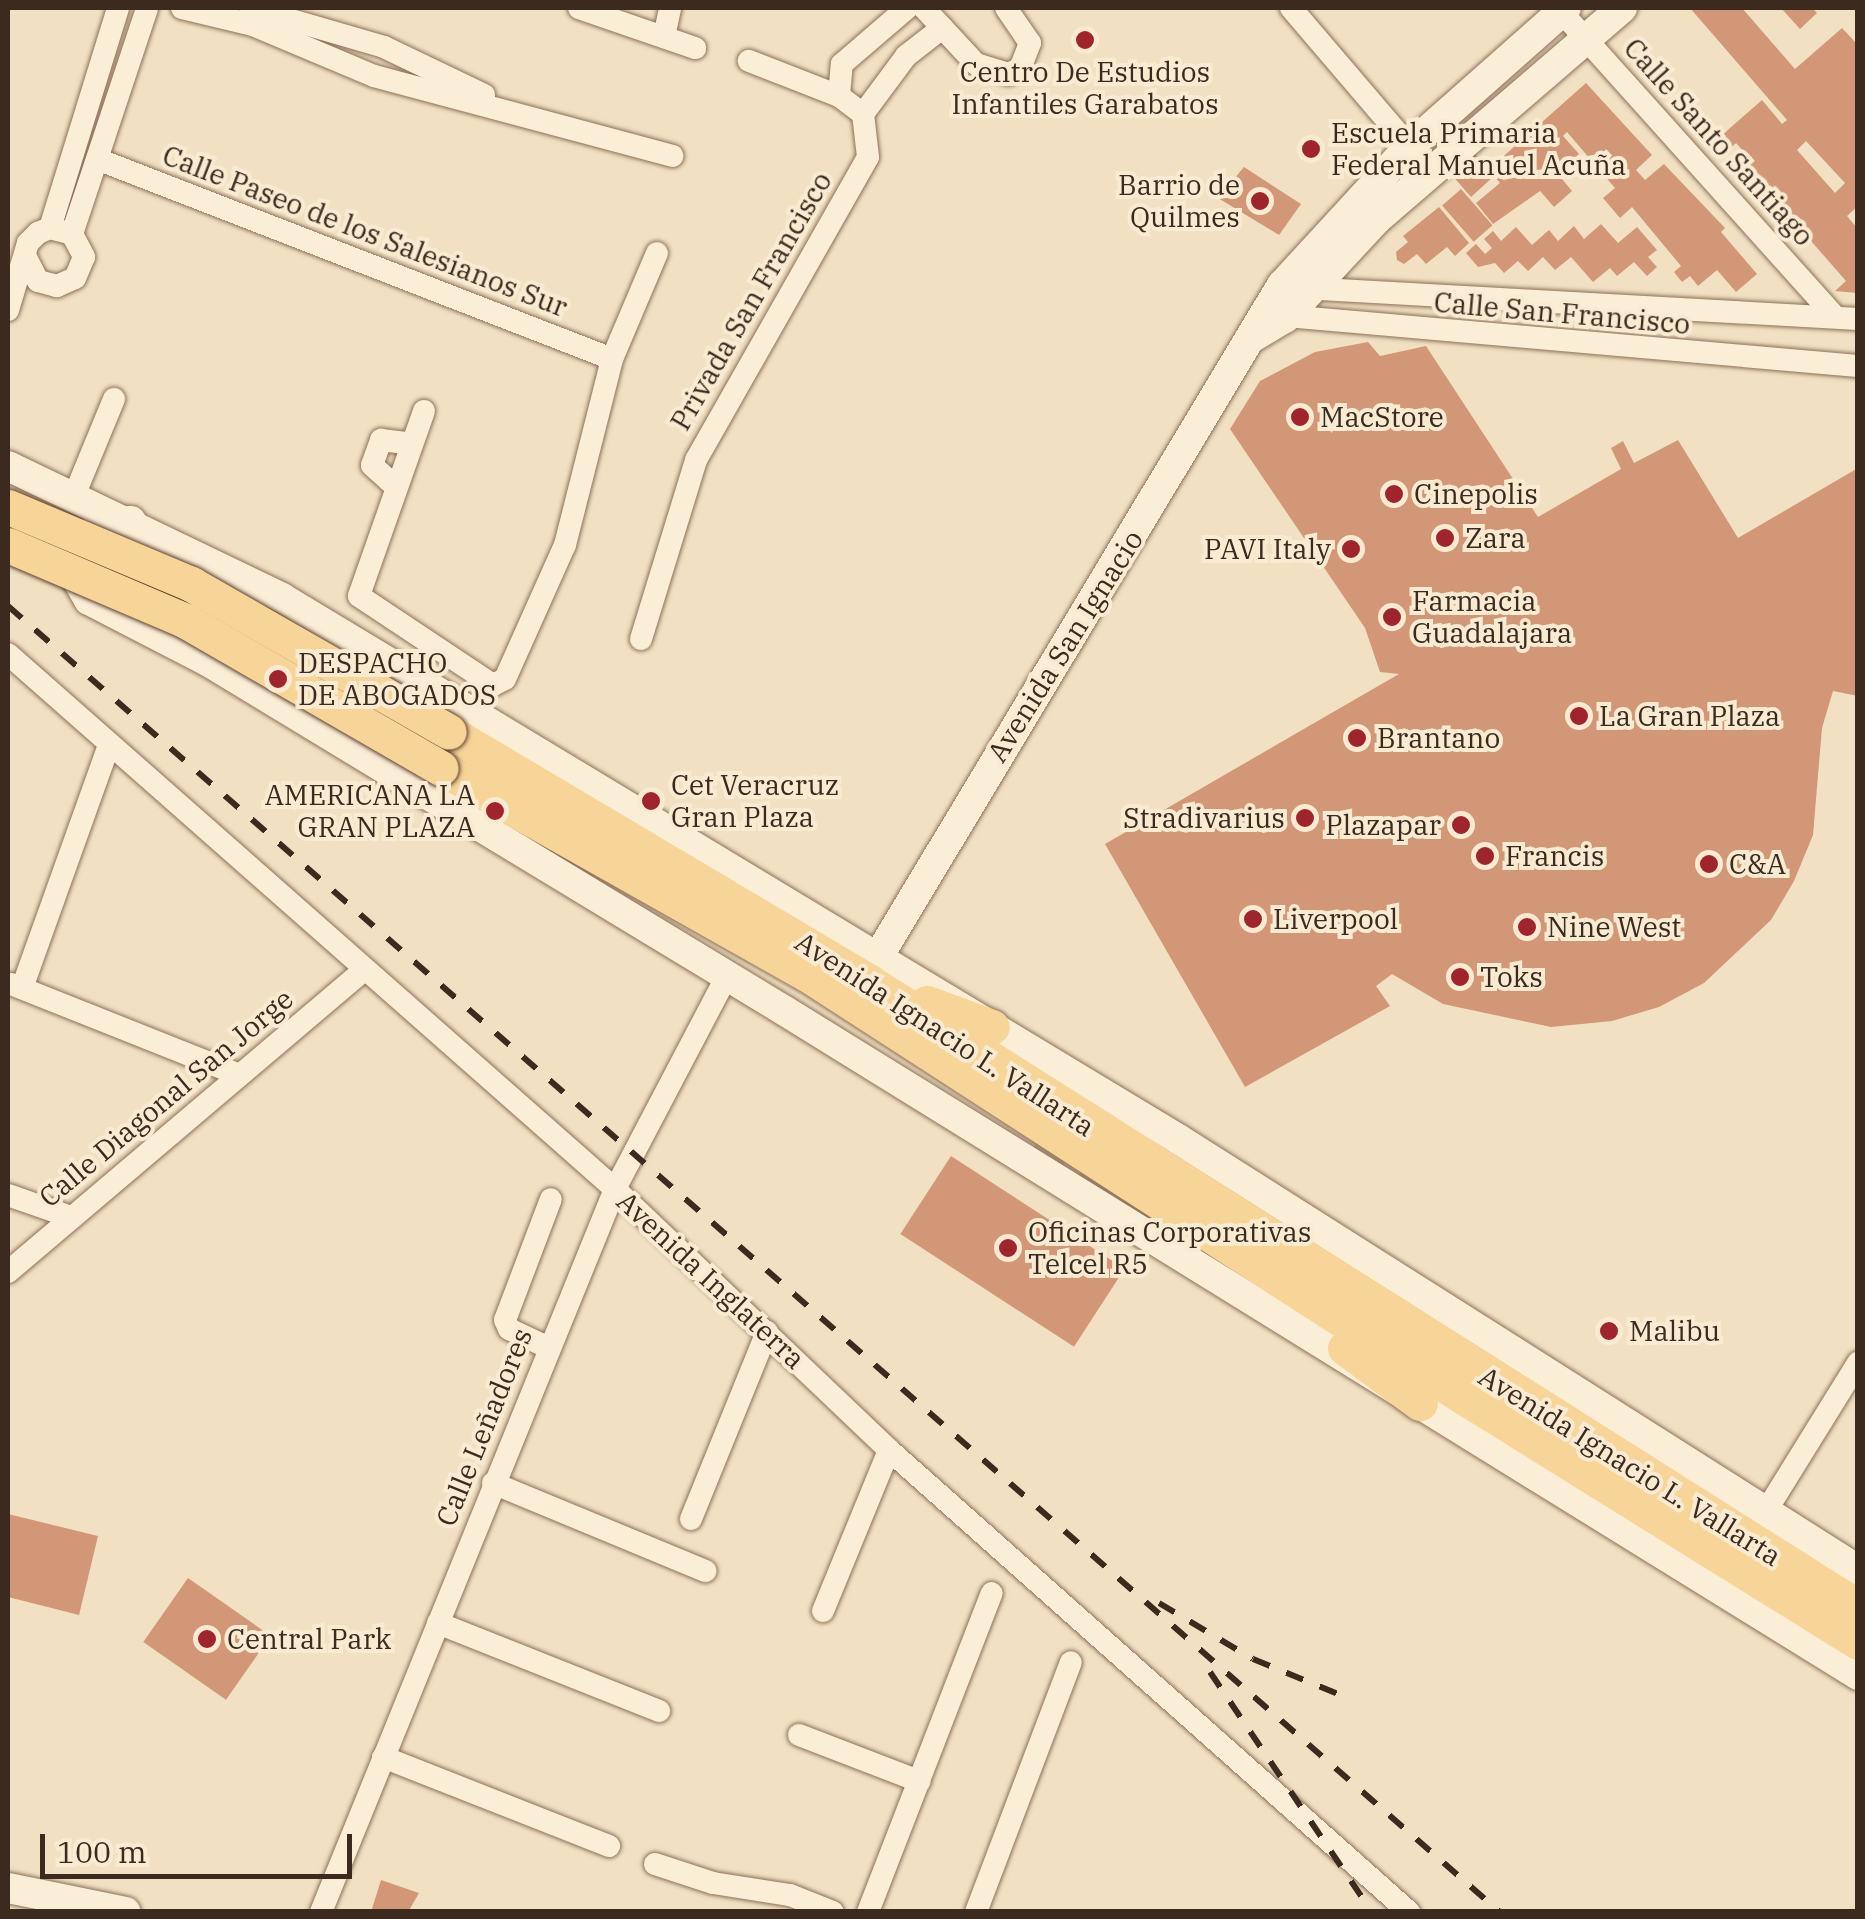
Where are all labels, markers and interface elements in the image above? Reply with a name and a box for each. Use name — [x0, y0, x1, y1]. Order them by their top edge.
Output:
marker: Centro De Estudios Infantiles Garabatos — [1074, 29, 1096, 51]
street label: Calle Santo Santiago — [1617, 31, 1821, 253]
place label: Centro De Estudios Infantiles Garabatos — [951, 55, 1219, 121]
place label: Escuela Primaria Federal Manuel Acuña — [1331, 116, 1626, 182]
street label: Calle Paseo de los Salesianos Sur — [158, 138, 572, 324]
marker: Escuela Primaria Federal Manuel Acuña — [1300, 138, 1322, 160]
street label: Privada San Francisco — [663, 166, 839, 436]
place label: Barrio de Quilmes — [1118, 168, 1240, 234]
marker: Barrio de Quilmes — [1249, 190, 1271, 212]
street label: Calle San Francisco — [1433, 285, 1691, 341]
place label: MacStore — [1320, 400, 1444, 434]
marker: MacStore — [1289, 406, 1311, 428]
place label: Cinepolis — [1414, 477, 1538, 511]
marker: Cinepolis — [1383, 483, 1405, 505]
place label: Zara — [1465, 521, 1526, 555]
street label: Avenida San Ignacio — [980, 524, 1150, 768]
marker: Zara — [1434, 527, 1456, 549]
place label: PAVI Italy — [1204, 532, 1331, 566]
marker: PAVI Italy — [1340, 538, 1362, 560]
place label: Farmacia Guadalajara — [1412, 584, 1572, 650]
marker: Farmacia Guadalajara — [1381, 606, 1403, 628]
place label: DESPACHO DE ABOGADOS — [298, 646, 496, 712]
marker: DESPACHO DE ABOGADOS — [267, 668, 289, 690]
place label: La Gran Plaza — [1599, 699, 1780, 733]
marker: La Gran Plaza — [1568, 705, 1590, 727]
place label: Brantano — [1377, 721, 1500, 755]
marker: Brantano — [1346, 727, 1368, 749]
place label: Cet Veracruz Gran Plaza — [671, 768, 839, 834]
place label: AMERICANA LA GRAN PLAZA — [265, 778, 475, 844]
marker: Cet Veracruz Gran Plaza — [640, 790, 662, 812]
marker: AMERICANA LA GRAN PLAZA — [484, 800, 506, 822]
place label: Stradivarius — [1123, 801, 1285, 835]
marker: Stradivarius — [1294, 807, 1316, 829]
place label: Plazapar — [1325, 808, 1441, 842]
marker: Plazapar — [1450, 814, 1472, 836]
place label: Francis — [1505, 839, 1604, 873]
marker: Francis — [1474, 845, 1496, 867]
place label: C&A — [1729, 847, 1786, 881]
marker: C&A — [1698, 853, 1720, 875]
place label: Liverpool — [1273, 902, 1398, 936]
marker: Liverpool — [1242, 908, 1264, 930]
place label: Nine West — [1547, 910, 1681, 944]
marker: Nine West — [1516, 916, 1538, 938]
street label: Avenida Ignacio L. Vallarta — [789, 925, 1101, 1143]
place label: Toks — [1480, 960, 1543, 994]
marker: Toks — [1449, 966, 1471, 988]
street label: Calle Diagonal San Jorge — [32, 982, 300, 1214]
street label: Avenida Inglaterra — [610, 1184, 812, 1376]
place label: Oficinas Corporativas Telcel R5 — [1028, 1215, 1311, 1281]
marker: Oficinas Corporativas Telcel R5 — [997, 1237, 1019, 1259]
place label: Malibu — [1629, 1314, 1720, 1348]
marker: Malibu — [1598, 1320, 1620, 1342]
street label: Calle Leñadores — [429, 1323, 539, 1531]
street label: Avenida Ignacio L. Vallarta — [1473, 1359, 1787, 1573]
place label: Central Park — [227, 1622, 391, 1656]
marker: Central Park — [196, 1628, 218, 1650]
scale bar — [45, 1814, 358, 1876]
text: 100 m — [57, 1832, 147, 1871]

